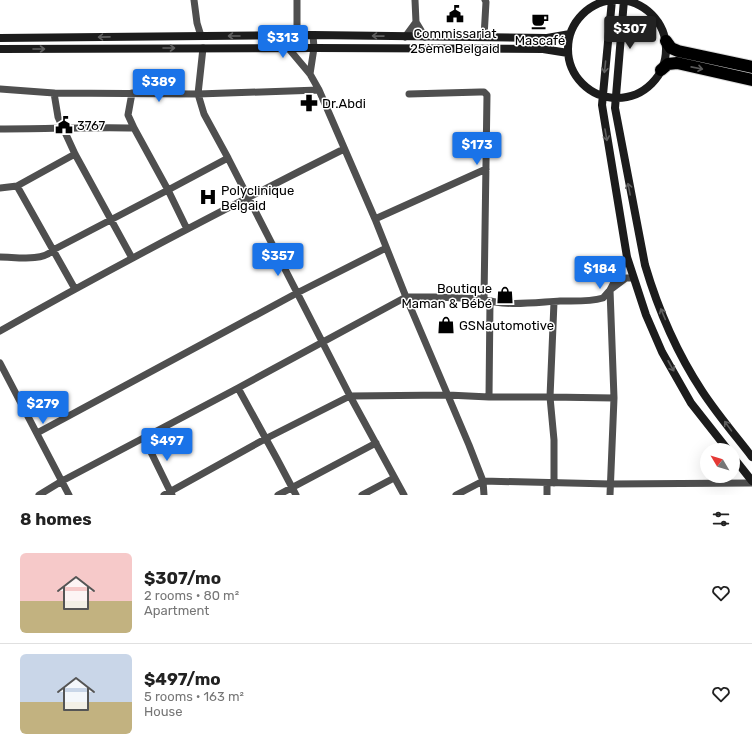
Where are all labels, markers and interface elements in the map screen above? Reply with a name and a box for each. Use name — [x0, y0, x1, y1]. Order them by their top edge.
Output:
public building icon: Commissariat 25ème Belgaid — [445, 4, 465, 24]
cafe icon: Mascafé — [530, 11, 550, 31]
pin: $307 — [606, 16, 654, 50]
text: $307 — [613, 21, 647, 36]
pin: $313 — [259, 25, 307, 59]
place label: Commissariat 25ème Belgaid — [410, 26, 500, 57]
text: $313 — [267, 30, 299, 45]
one-way arrow — [228, 32, 241, 39]
one-way arrow — [372, 32, 385, 40]
one-way arrow — [98, 33, 111, 41]
place label: Mascafé — [515, 33, 565, 48]
one-way arrow — [162, 44, 175, 52]
one-way arrow — [32, 45, 45, 53]
one-way arrow — [601, 60, 609, 73]
one-way arrow — [690, 64, 703, 72]
pin: $389 — [135, 69, 183, 103]
text: $389 — [142, 74, 176, 89]
pharmacy icon: Dr.Abdi — [299, 93, 319, 113]
place label: Dr.Abdi — [322, 96, 366, 111]
public building icon: 3767 — [54, 115, 74, 135]
place label: 3767 — [77, 118, 106, 133]
one-way arrow — [603, 128, 611, 141]
pin: $173 — [453, 132, 501, 166]
text: $173 — [461, 137, 493, 152]
place label: Polyclinique Belgaid — [221, 183, 294, 214]
one-way arrow — [625, 183, 633, 196]
hospital icon: Polyclinique Belgaid — [198, 187, 218, 207]
pin: $357 — [254, 243, 302, 277]
text: $357 — [261, 248, 295, 263]
pin: $184 — [576, 256, 624, 290]
text: $184 — [584, 261, 616, 276]
place label: Boutique Maman & Bébé — [402, 281, 492, 311]
shop icon: Boutique Maman & Bébé — [495, 285, 515, 305]
one-way arrow — [659, 309, 666, 321]
shop icon: GSNautomotive — [436, 315, 456, 335]
place label: GSNautomotive — [459, 318, 554, 333]
one-way arrow — [667, 360, 675, 372]
pin: $279 — [19, 391, 67, 425]
text: $279 — [27, 396, 59, 411]
one-way arrow — [724, 421, 732, 432]
pin: $497 — [143, 428, 191, 462]
text: $497 — [150, 433, 184, 448]
north arrow — [700, 443, 740, 483]
map controls — [700, 443, 740, 483]
icon: filters — [710, 508, 732, 530]
text: 8 homes — [20, 509, 92, 529]
text: $307/mo — [144, 568, 221, 588]
icon: home — [52, 569, 100, 617]
icon: heart — [710, 582, 732, 604]
text: 2 rooms · 80 m² — [144, 588, 239, 603]
text: Apartment — [144, 603, 209, 618]
text: $497/mo — [144, 669, 221, 689]
icon: home — [52, 670, 100, 718]
icon: heart — [710, 683, 732, 705]
text: 5 rooms · 163 m² — [144, 689, 244, 704]
text: House — [144, 704, 182, 719]

